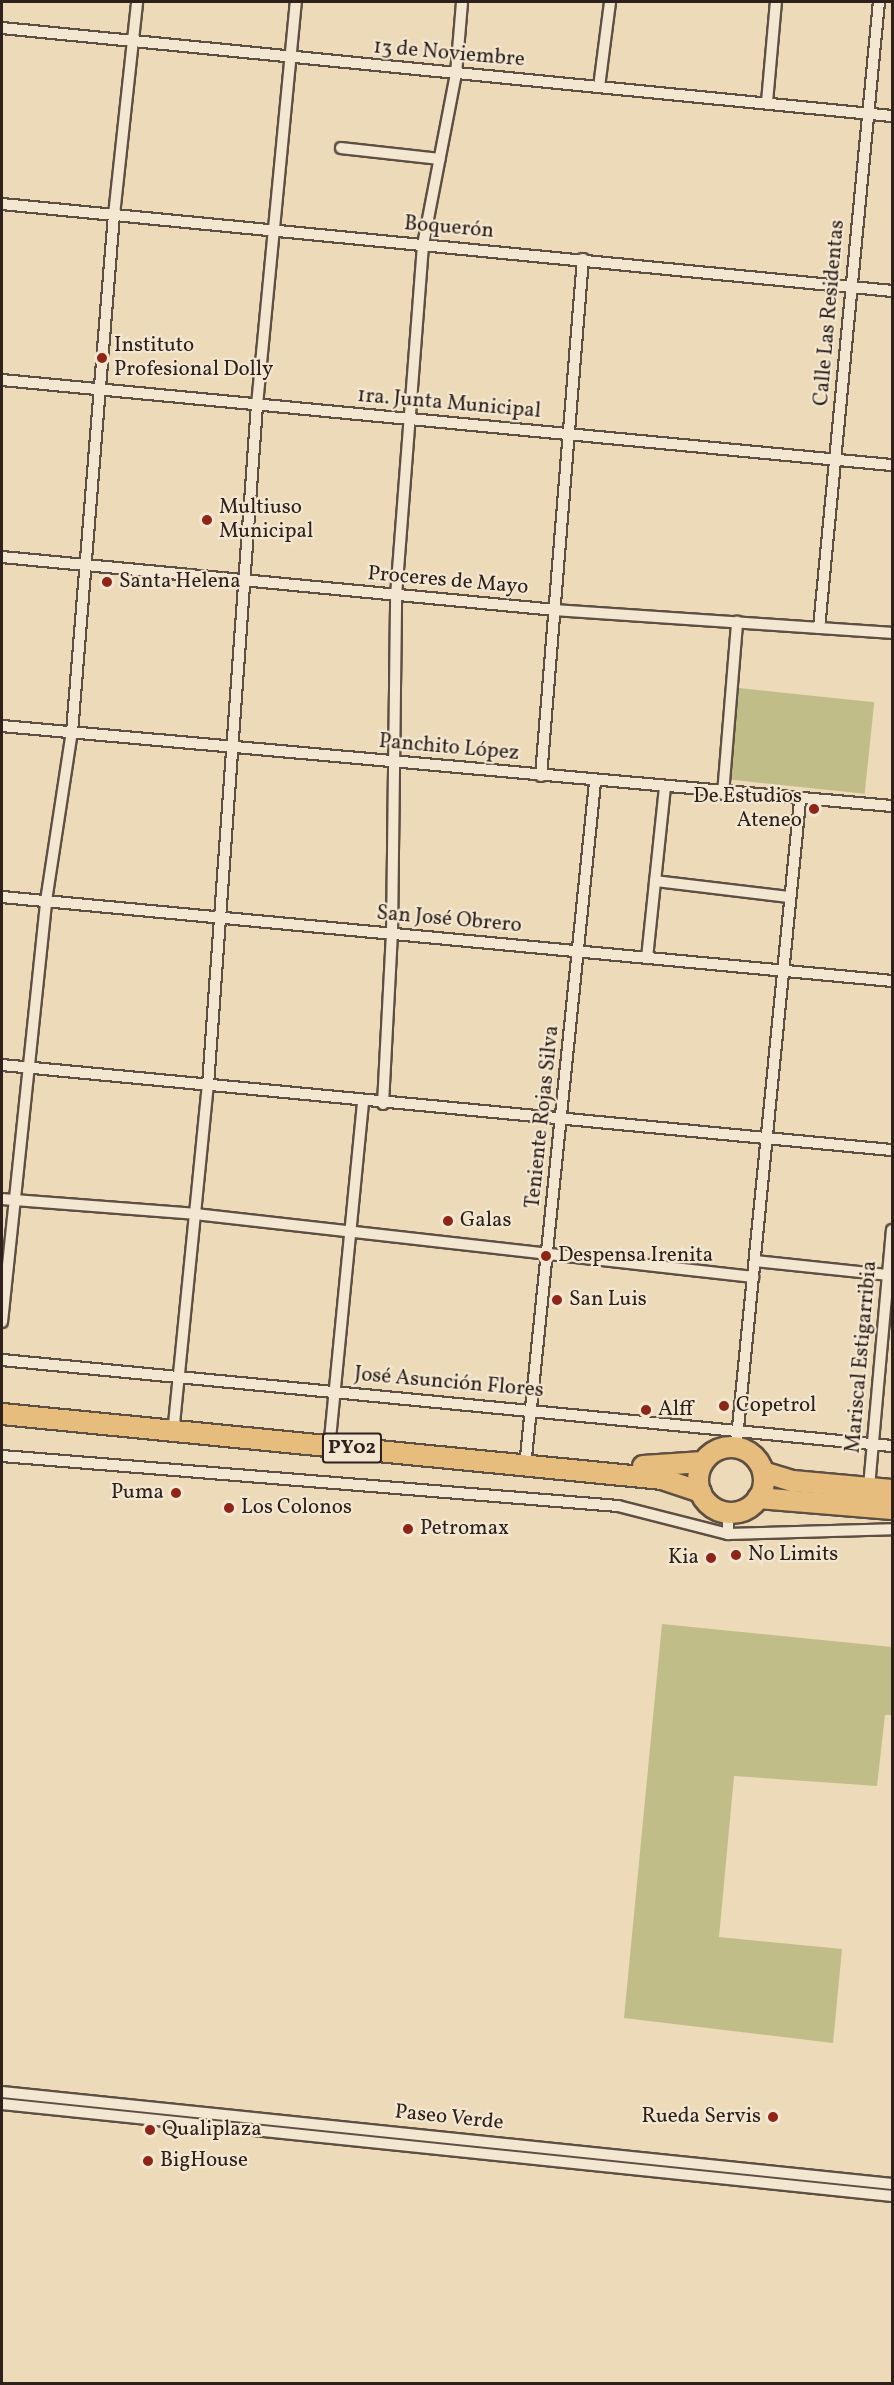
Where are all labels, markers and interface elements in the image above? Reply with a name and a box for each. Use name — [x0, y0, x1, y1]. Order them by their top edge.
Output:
street label: 13 de Noviembre — [372, 35, 526, 73]
street label: Boquerón — [403, 212, 495, 244]
street label: Calle Las Residentas — [809, 219, 851, 407]
place label: Instituto Profesional Dolly — [114, 333, 273, 383]
marker: Instituto Profesional Dolly — [95, 351, 109, 365]
street label: 1ra. Junta Municipal — [356, 383, 542, 425]
place label: Multiuso Municipal — [219, 495, 313, 545]
marker: Multiuso Municipal — [200, 513, 214, 527]
street label: Proceres de Mayo — [367, 561, 529, 601]
place label: Santa Helena — [119, 569, 241, 595]
marker: Santa Helena — [100, 575, 114, 589]
street label: Panchito López — [378, 729, 520, 767]
place label: De Estudios Ateneo — [693, 784, 802, 834]
marker: De Estudios Ateneo — [807, 802, 821, 816]
street label: San José Obrero — [375, 901, 523, 939]
street label: Teniente Rojas Silva — [521, 1024, 565, 1210]
place label: Galas — [460, 1208, 512, 1234]
marker: Galas — [441, 1214, 455, 1228]
place label: Despensa Irenita — [558, 1243, 713, 1269]
marker: Despensa Irenita — [539, 1249, 553, 1263]
street label: Mariscal Estigarribia — [841, 1260, 883, 1454]
place label: San Luis — [569, 1287, 647, 1313]
marker: San Luis — [550, 1293, 564, 1307]
street label: José Asunción Flores — [353, 1362, 545, 1404]
place label: Copetrol — [736, 1393, 816, 1419]
place label: Alff — [658, 1397, 693, 1423]
marker: Copetrol — [717, 1399, 731, 1413]
marker: Alff — [639, 1403, 653, 1417]
road number: PY02 — [320, 1431, 384, 1465]
place label: Puma — [111, 1480, 164, 1506]
marker: Puma — [169, 1486, 183, 1500]
place label: Los Colonos — [241, 1495, 352, 1521]
marker: Los Colonos — [222, 1501, 236, 1515]
place label: Petromax — [420, 1516, 509, 1542]
marker: Petromax — [401, 1522, 415, 1536]
place label: No Limits — [748, 1542, 838, 1568]
place label: Kia — [668, 1545, 699, 1571]
marker: No Limits — [729, 1548, 743, 1562]
marker: Kia — [704, 1551, 718, 1565]
street label: Paseo Verde — [393, 2100, 505, 2136]
place label: Rueda Servis — [642, 2104, 761, 2130]
marker: Rueda Servis — [766, 2110, 780, 2124]
place label: Qualiplaza — [162, 2117, 262, 2143]
marker: Qualiplaza — [143, 2123, 157, 2137]
place label: BigHouse — [160, 2148, 248, 2174]
marker: BigHouse — [141, 2154, 155, 2168]

